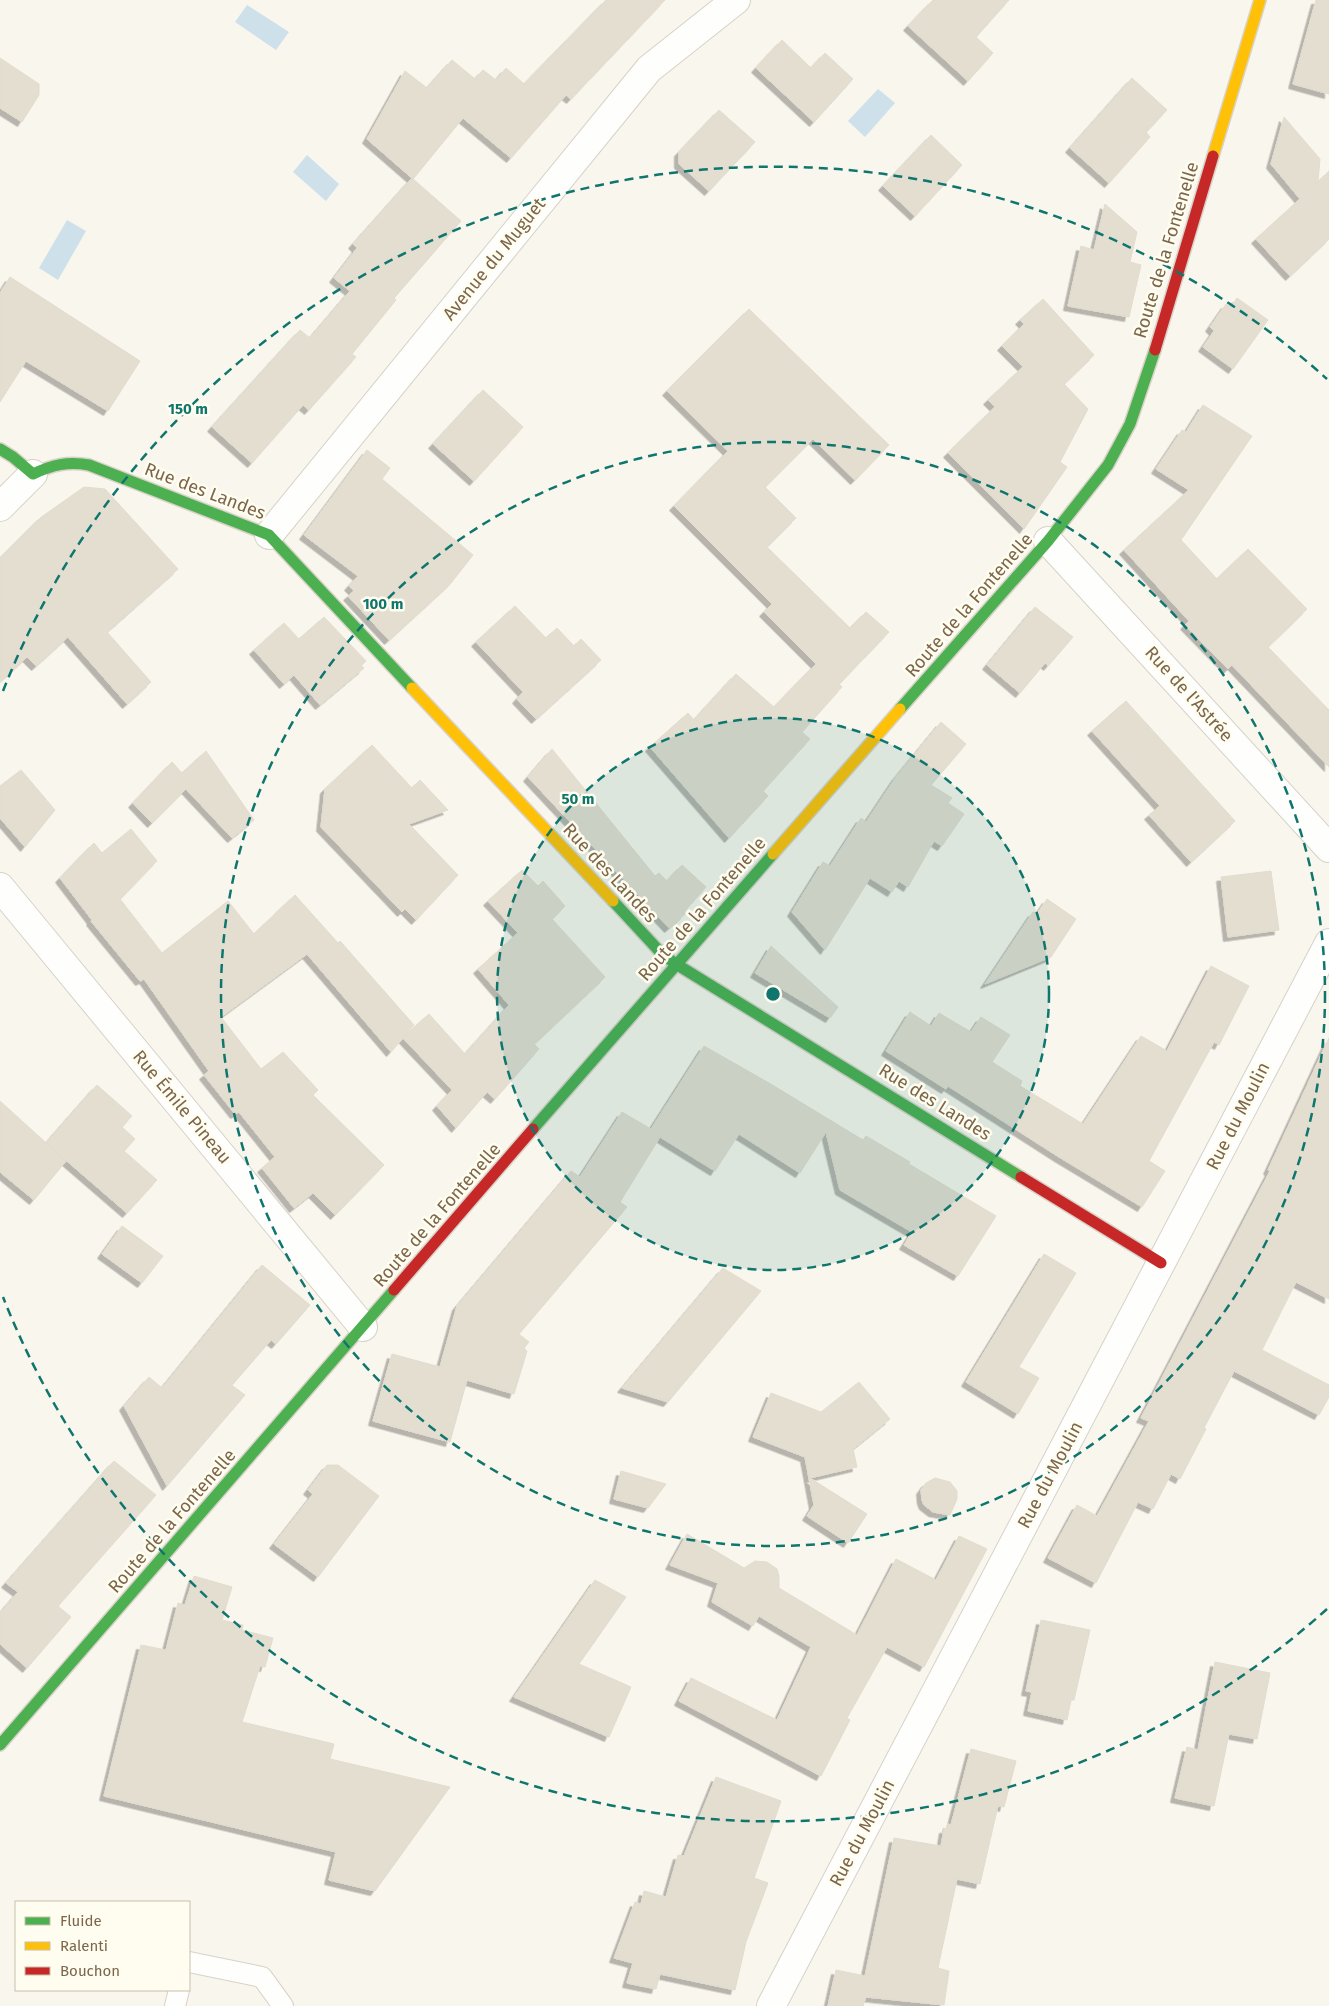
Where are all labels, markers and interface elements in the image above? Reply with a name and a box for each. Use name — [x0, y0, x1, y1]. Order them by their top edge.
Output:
street label: Route de la Fontenelle — [1129, 159, 1203, 341]
street label: Avenue du Muguet — [438, 193, 550, 325]
text: 150 m — [168, 400, 208, 418]
street label: Rue des Landes — [141, 458, 269, 524]
street label: Route de la Fontenelle — [901, 529, 1037, 681]
text: 100 m — [363, 595, 403, 613]
street label: Rue de l'Astrée — [1140, 642, 1238, 746]
text: 50 m — [561, 790, 595, 808]
street label: Rue des Landes — [558, 819, 662, 927]
street label: Route de la Fontenelle — [634, 833, 770, 985]
centre of rings — [764, 985, 782, 1003]
street label: Rue Émile Pineau — [128, 1045, 237, 1168]
street label: Rue du Moulin — [1201, 1058, 1275, 1174]
street label: Rue des Landes — [875, 1059, 995, 1145]
street label: Route de la Fontenelle — [369, 1139, 505, 1291]
street label: Rue du Moulin — [1013, 1418, 1087, 1532]
street label: Route de la Fontenelle — [104, 1445, 240, 1597]
street label: Rue du Moulin — [825, 1776, 899, 1890]
legend — [15, 1901, 190, 1991]
text: Fluide — [60, 1912, 102, 1930]
text: Ralenti — [60, 1937, 108, 1955]
text: Bouchon — [60, 1962, 120, 1980]

